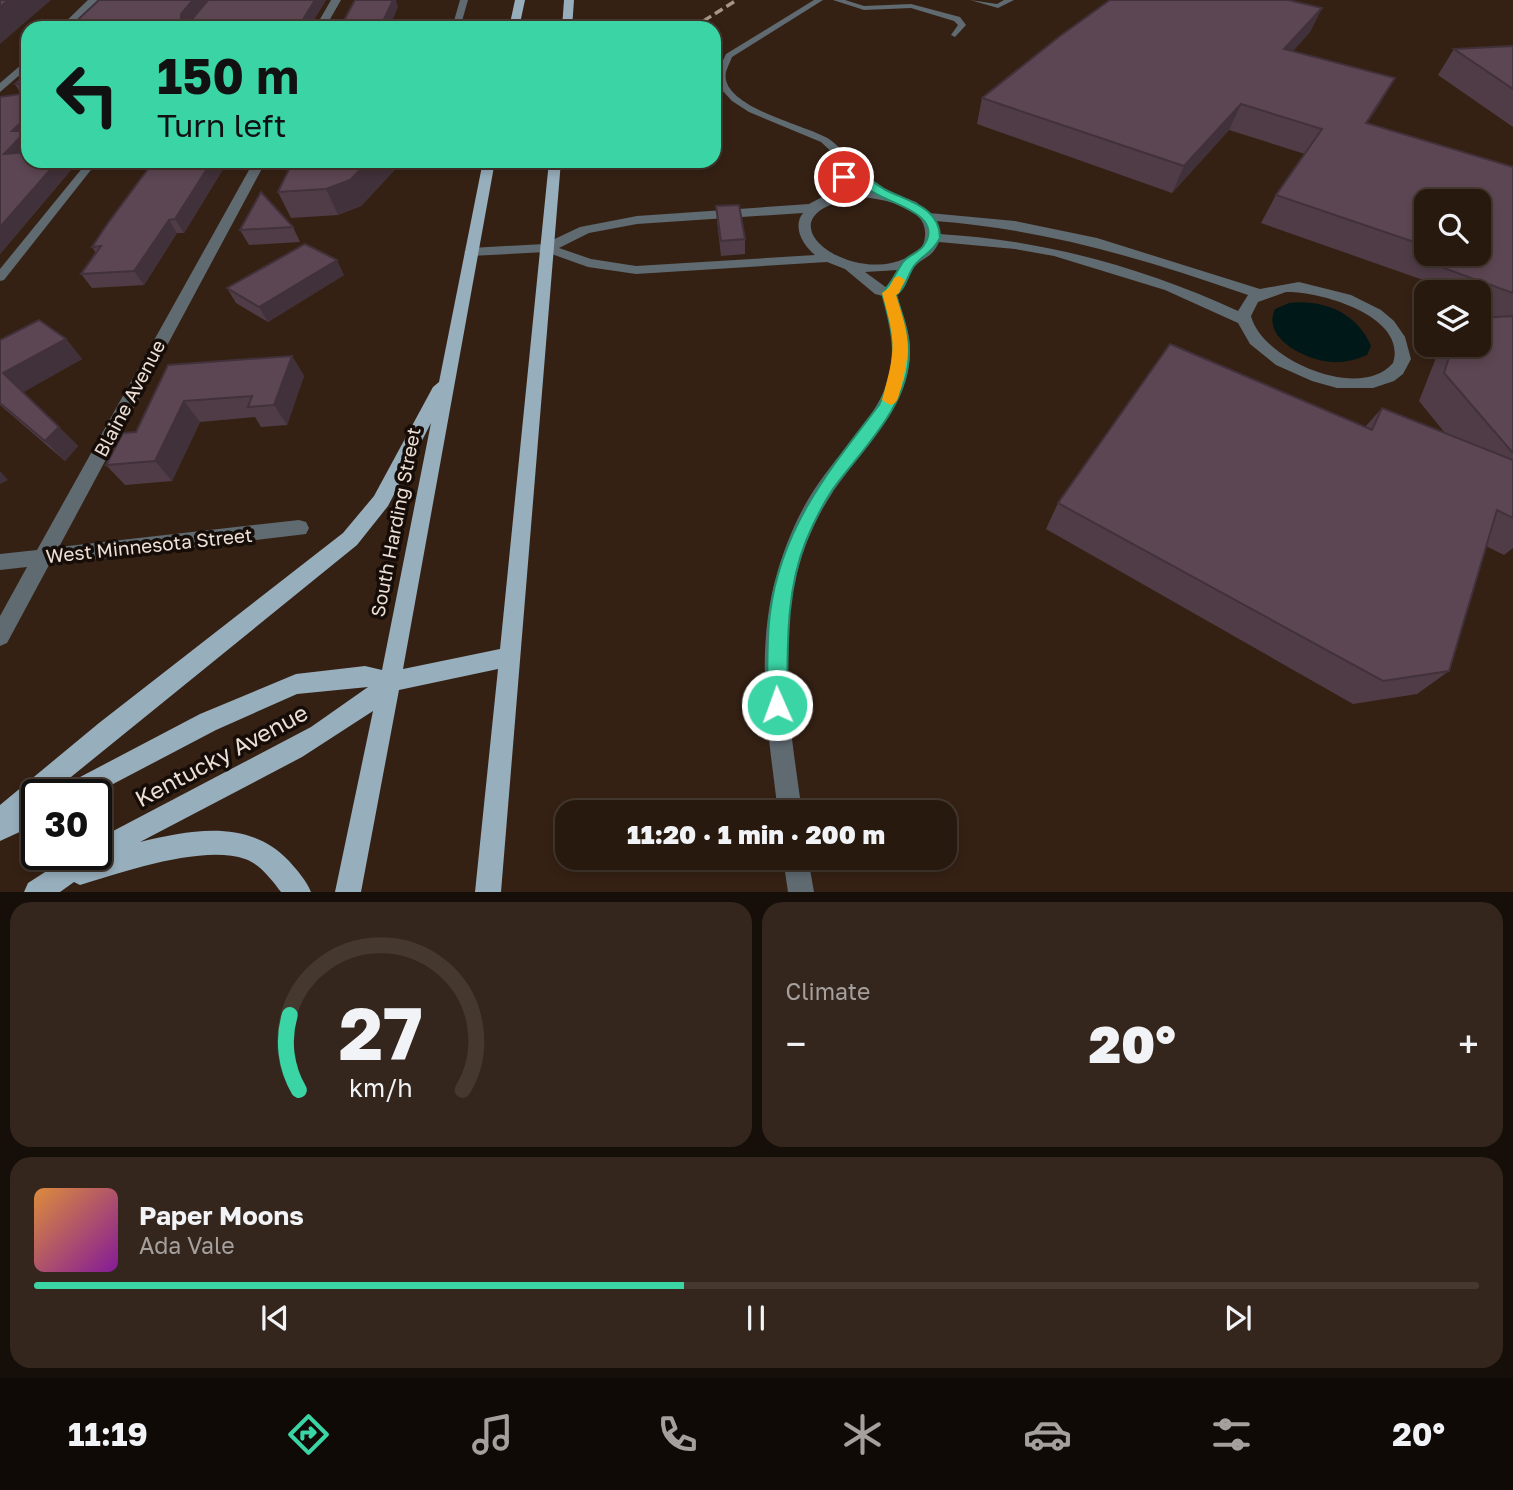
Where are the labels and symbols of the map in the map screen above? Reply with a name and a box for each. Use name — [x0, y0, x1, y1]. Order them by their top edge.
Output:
pin — [814, 147, 874, 207]
street label: Blaine Avenue — [89, 336, 169, 460]
street label: South Harding Street — [365, 425, 425, 619]
street label: West Minnesota Street — [45, 523, 253, 567]
position arrow — [740, 668, 814, 742]
street label: Kentucky Avenue — [130, 698, 312, 812]
speed limit sign: 30 — [21, 779, 112, 870]

